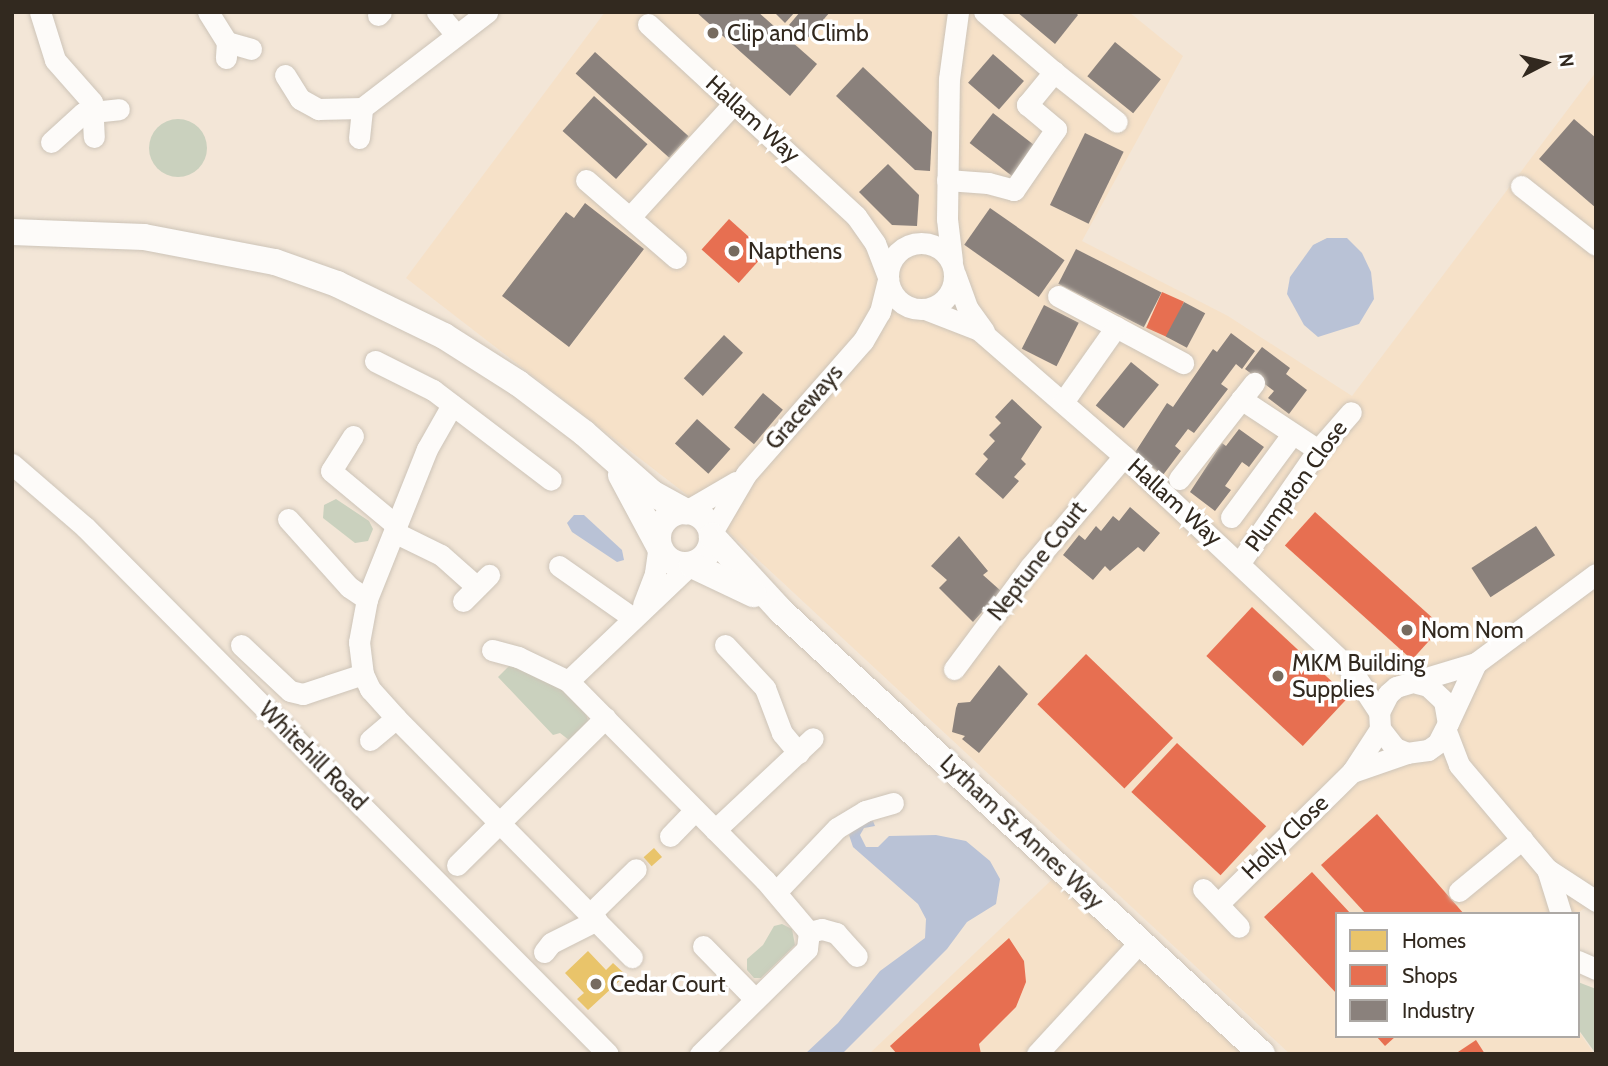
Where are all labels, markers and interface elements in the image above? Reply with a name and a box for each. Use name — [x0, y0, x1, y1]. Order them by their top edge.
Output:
place label: Clip and Climb — [727, 19, 869, 47]
marker: Clip and Climb — [705, 25, 721, 41]
north arrow — [1510, 28, 1580, 98]
text: N — [1554, 52, 1579, 68]
street label: Hallam Way — [700, 69, 806, 169]
place label: Napthens — [748, 237, 842, 265]
marker: Napthens — [726, 243, 742, 259]
street label: Graceways — [760, 359, 848, 455]
street label: Plumpton Close — [1239, 415, 1353, 557]
street label: Hallam Way — [1122, 452, 1228, 552]
street label: Neptune Court — [982, 496, 1092, 626]
place label: Nom Nom — [1421, 616, 1524, 644]
marker: Nom Nom — [1399, 622, 1415, 638]
place label: MKM Building Supplies — [1292, 649, 1425, 703]
marker: MKM Building Supplies — [1270, 668, 1286, 684]
street label: Whitehill Road — [253, 696, 373, 816]
street label: Lytham St Annes Way — [935, 749, 1109, 915]
street label: Holly Close — [1236, 789, 1334, 885]
legend — [1335, 912, 1580, 1038]
text: Homes — [1402, 928, 1466, 953]
text: Shops — [1402, 963, 1457, 988]
place label: Cedar Court — [610, 970, 725, 998]
marker: Cedar Court — [588, 976, 604, 992]
text: Industry — [1402, 998, 1475, 1023]

